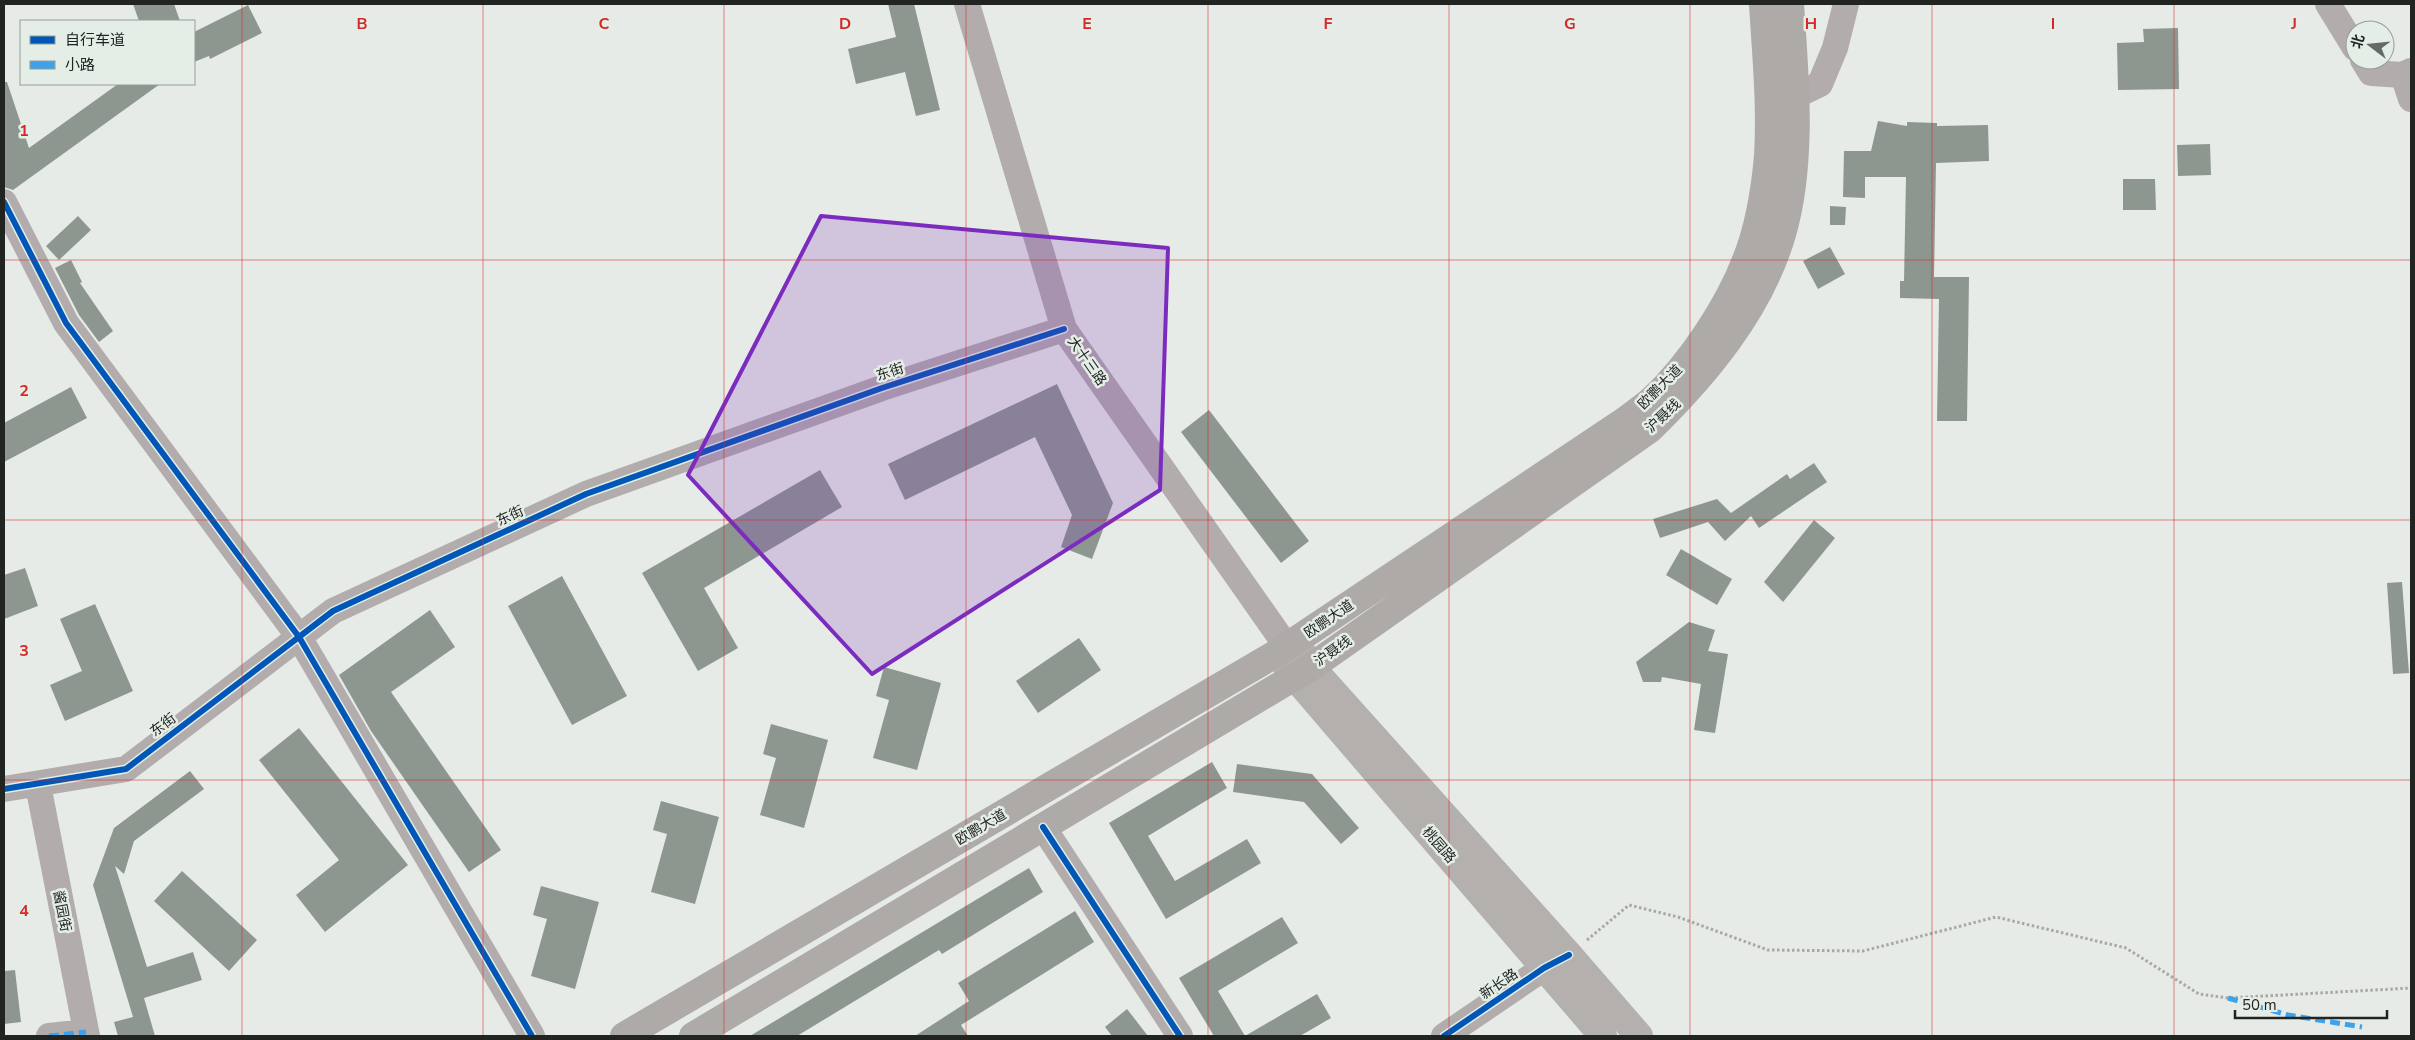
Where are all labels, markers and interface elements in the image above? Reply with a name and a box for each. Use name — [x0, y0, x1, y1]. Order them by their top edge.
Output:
text: B — [356, 13, 368, 35]
text: C — [599, 13, 610, 35]
text: D — [839, 13, 851, 35]
text: E — [1082, 13, 1092, 35]
text: F — [1324, 13, 1333, 35]
text: G — [1564, 13, 1576, 35]
text: H — [1805, 13, 1817, 35]
text: I — [2051, 13, 2055, 35]
text: J — [2290, 13, 2297, 35]
legend — [20, 20, 195, 85]
north arrow — [2345, 20, 2395, 70]
text: 自行车道 — [65, 30, 125, 50]
text: 北 — [2347, 32, 2369, 51]
text: 小路 — [65, 55, 95, 75]
text: 1 — [19, 120, 29, 142]
street label: 大十三路 — [1063, 333, 1111, 389]
street label: 东街 — [874, 359, 906, 385]
street label: 欧鹏大道 — [1633, 360, 1687, 414]
text: 2 — [19, 380, 29, 402]
street label: 沪聂线 — [1641, 395, 1685, 437]
street label: 东街 — [493, 501, 527, 531]
street label: 欧鹏大道 — [1300, 595, 1358, 643]
street label: 沪聂线 — [1310, 631, 1356, 671]
text: 3 — [19, 640, 29, 662]
street label: 东街 — [146, 709, 180, 741]
street label: 欧鹏大道 — [952, 805, 1010, 849]
street label: 桃园路 — [1418, 823, 1460, 867]
street label: 酱园街 — [49, 889, 75, 933]
text: 4 — [19, 900, 29, 922]
street label: 新长路 — [1476, 964, 1522, 1004]
scale bar — [2235, 988, 2388, 1020]
text: 50 m — [2242, 995, 2277, 1015]

